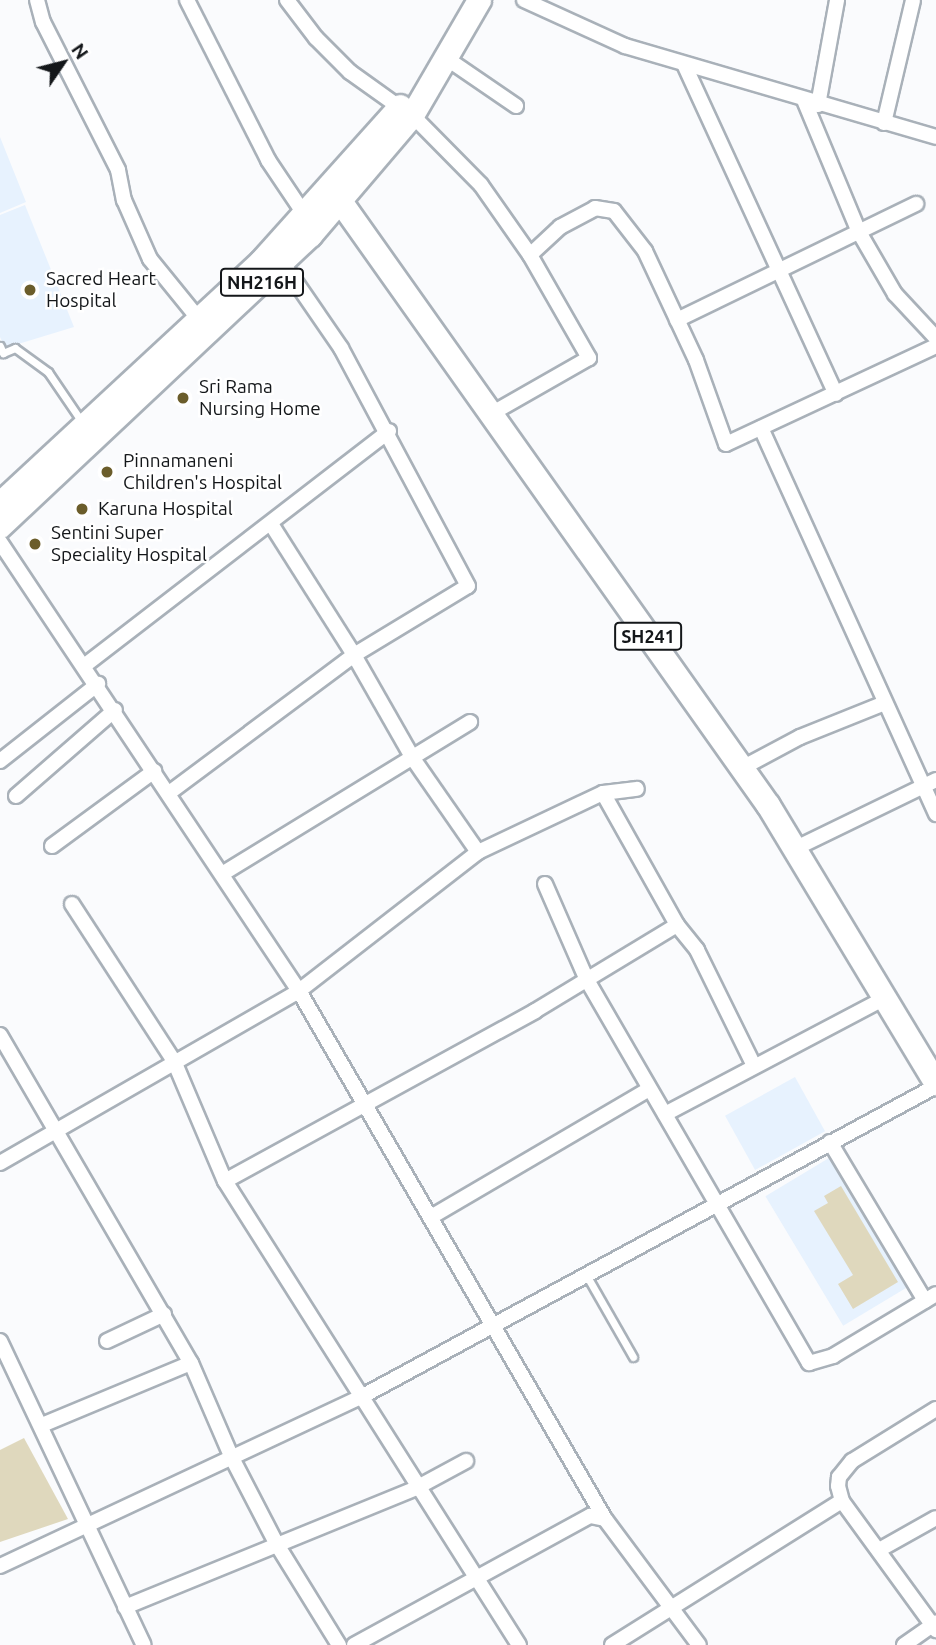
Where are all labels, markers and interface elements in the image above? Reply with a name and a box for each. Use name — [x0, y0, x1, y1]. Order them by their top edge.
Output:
north arrow — [28, 28, 98, 98]
text: N — [67, 39, 93, 63]
place label: Sacred Heart Hospital — [46, 268, 156, 312]
road number: NH216H — [220, 268, 304, 296]
marker: Sacred Heart Hospital — [20, 280, 40, 300]
place label: Sri Rama Nursing Home — [199, 376, 321, 420]
marker: Sri Rama Nursing Home — [173, 388, 193, 408]
place label: Pinnamaneni Children's Hospital — [123, 450, 282, 494]
marker: Pinnamaneni Children's Hospital — [97, 462, 117, 482]
place label: Karuna Hospital — [98, 498, 233, 520]
marker: Karuna Hospital — [72, 499, 92, 519]
place label: Sentini Super Speciality Hospital — [51, 522, 207, 566]
marker: Sentini Super Speciality Hospital — [25, 534, 45, 554]
road number: SH241 — [613, 622, 683, 650]

